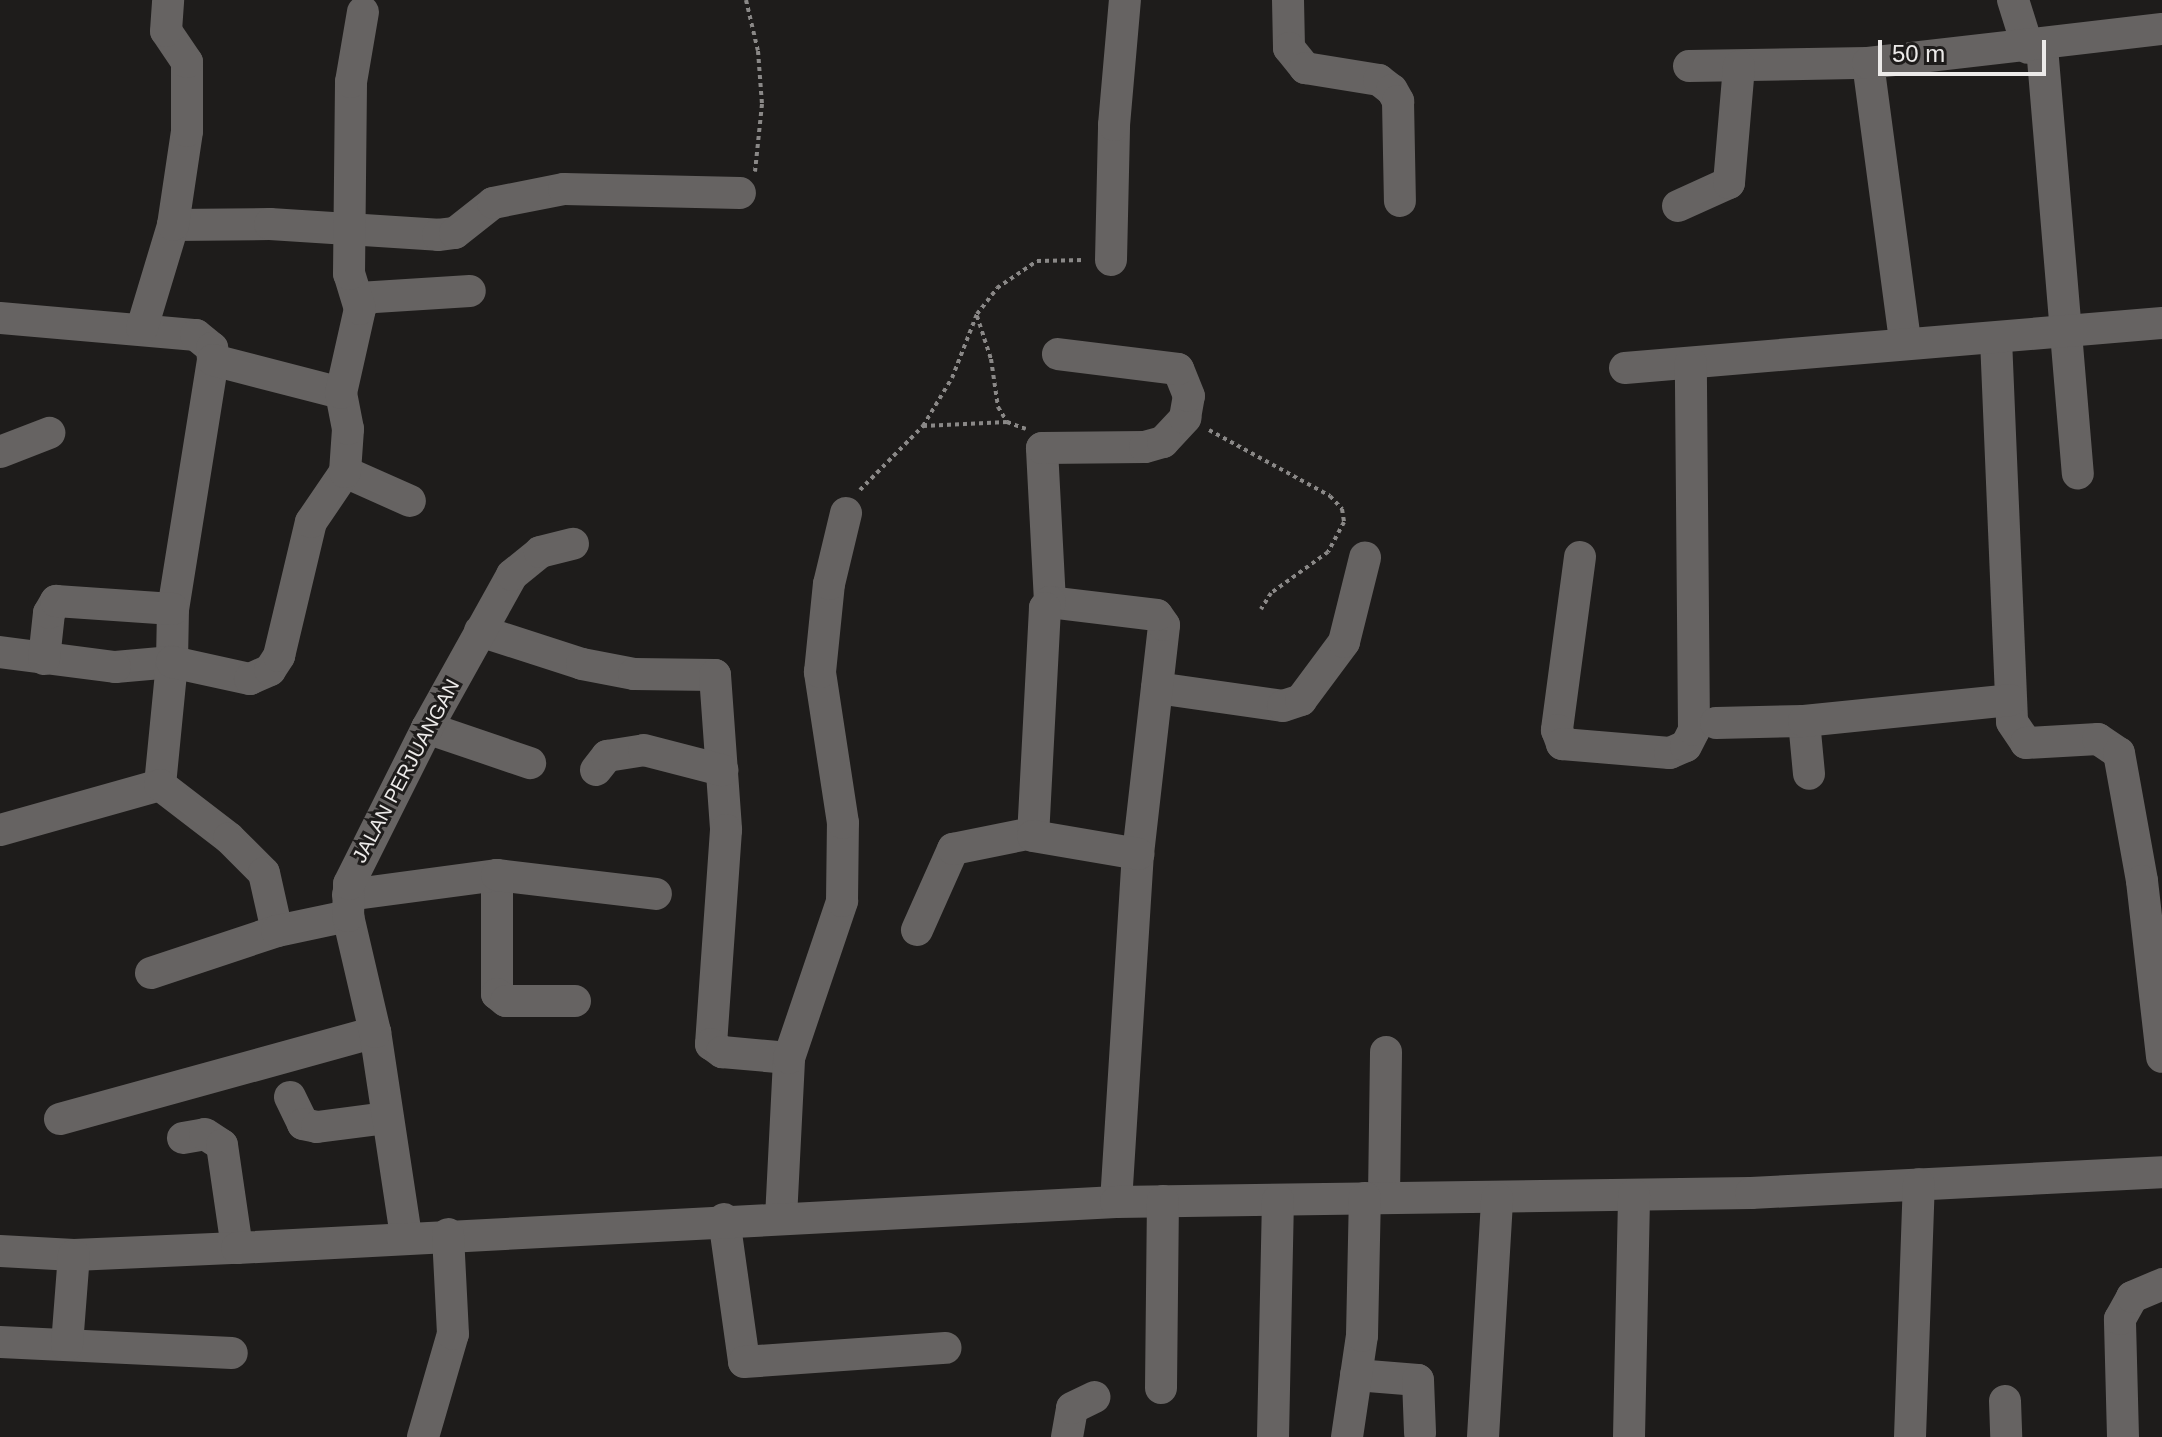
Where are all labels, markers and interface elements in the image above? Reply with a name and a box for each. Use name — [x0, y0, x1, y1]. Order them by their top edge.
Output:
scale bar — [1882, 24, 2050, 74]
text: 50 m — [1892, 40, 1945, 67]
street label: JALAN PERJUANGAN — [347, 675, 465, 867]

